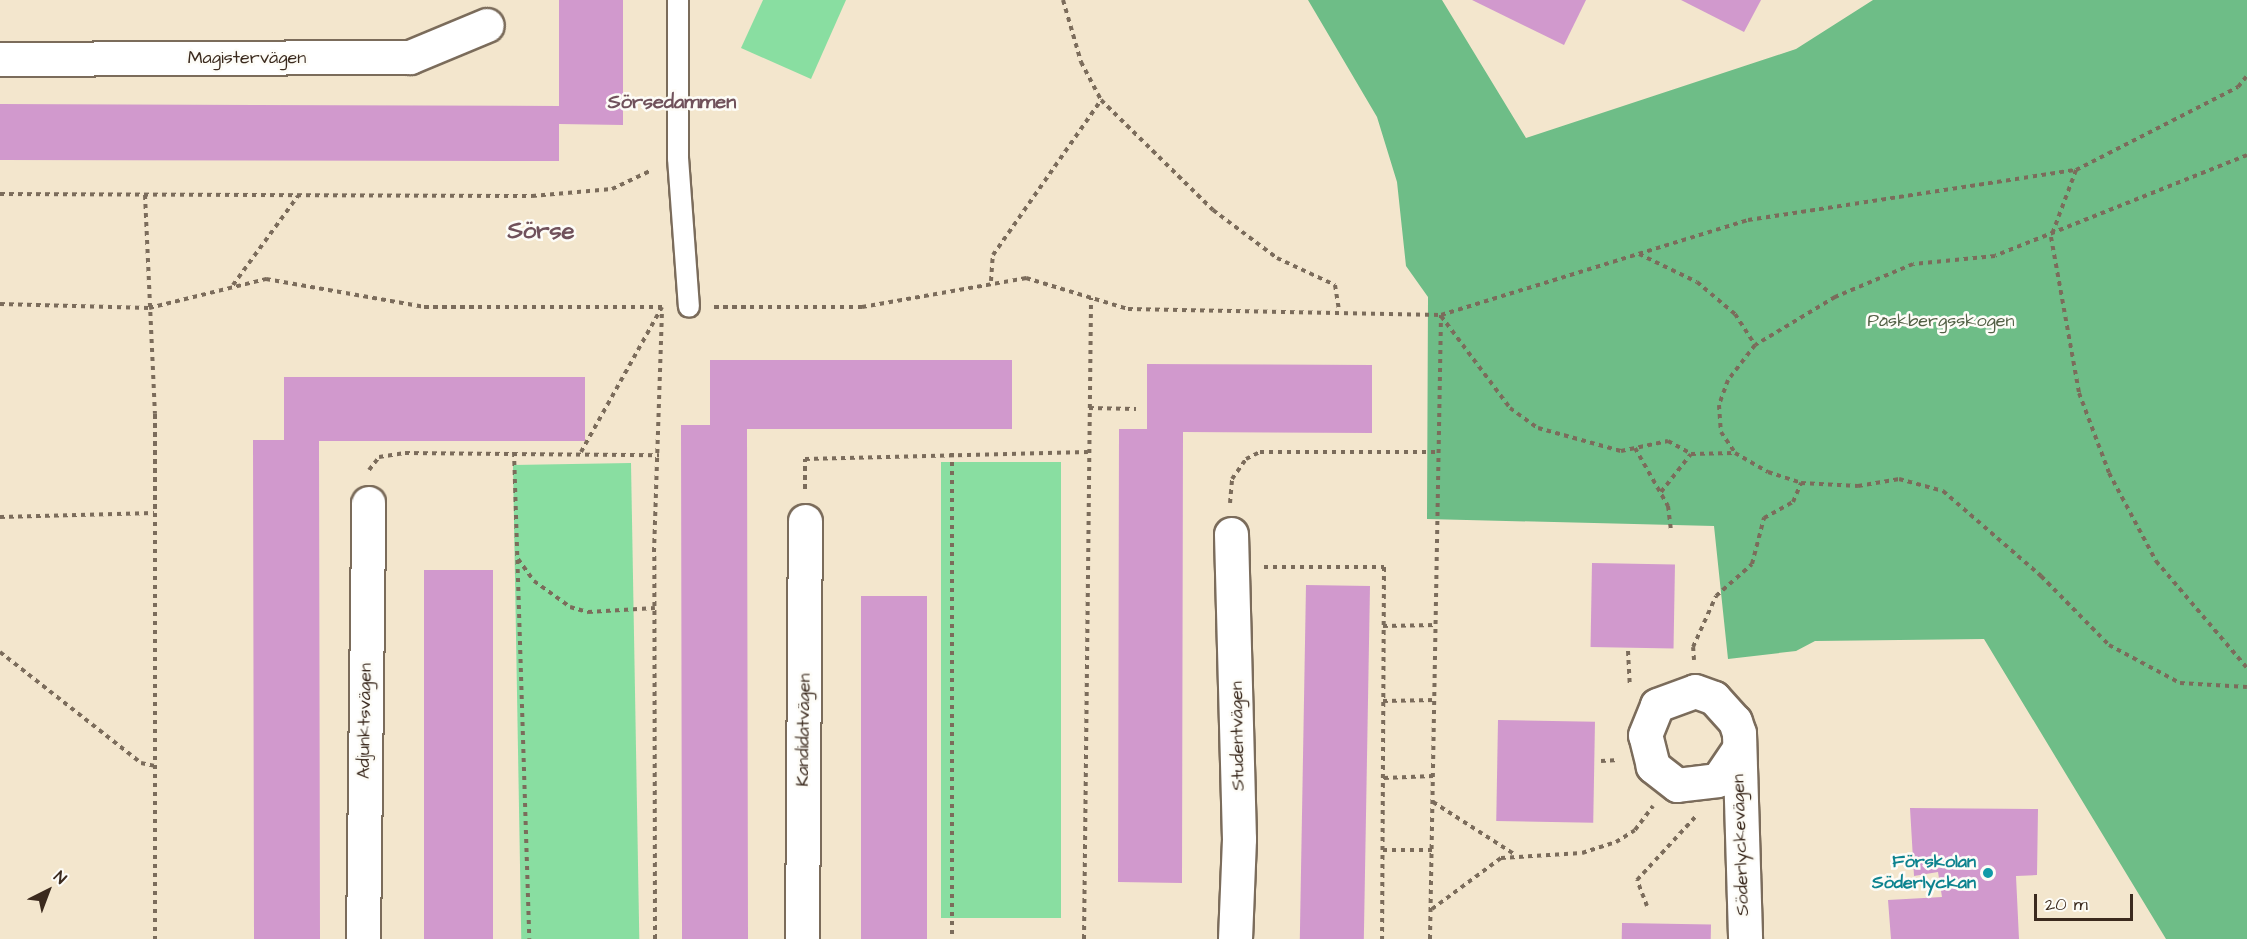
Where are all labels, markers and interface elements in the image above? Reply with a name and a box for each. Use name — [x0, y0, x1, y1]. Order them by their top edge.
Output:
street label: Magistervägen — [188, 47, 306, 69]
district label: Sörsedammen — [608, 90, 736, 114]
district label: Sörse — [507, 218, 575, 246]
park label: Påskbergsskogen — [1867, 310, 2015, 332]
street label: Adjunktsvägen — [353, 663, 377, 779]
street label: Kandidatvägen — [792, 673, 816, 787]
street label: Studentvägen — [1226, 681, 1250, 791]
street label: Söderlyckevägen — [1728, 774, 1754, 916]
place label: Förskolan Söderlyckan — [1872, 852, 1976, 894]
north arrow — [18, 861, 78, 921]
text: N — [49, 866, 71, 889]
marker: Förskolan Söderlyckan — [1981, 866, 1995, 880]
scale bar — [2037, 882, 2136, 920]
text: 20 m — [2045, 892, 2088, 917]

